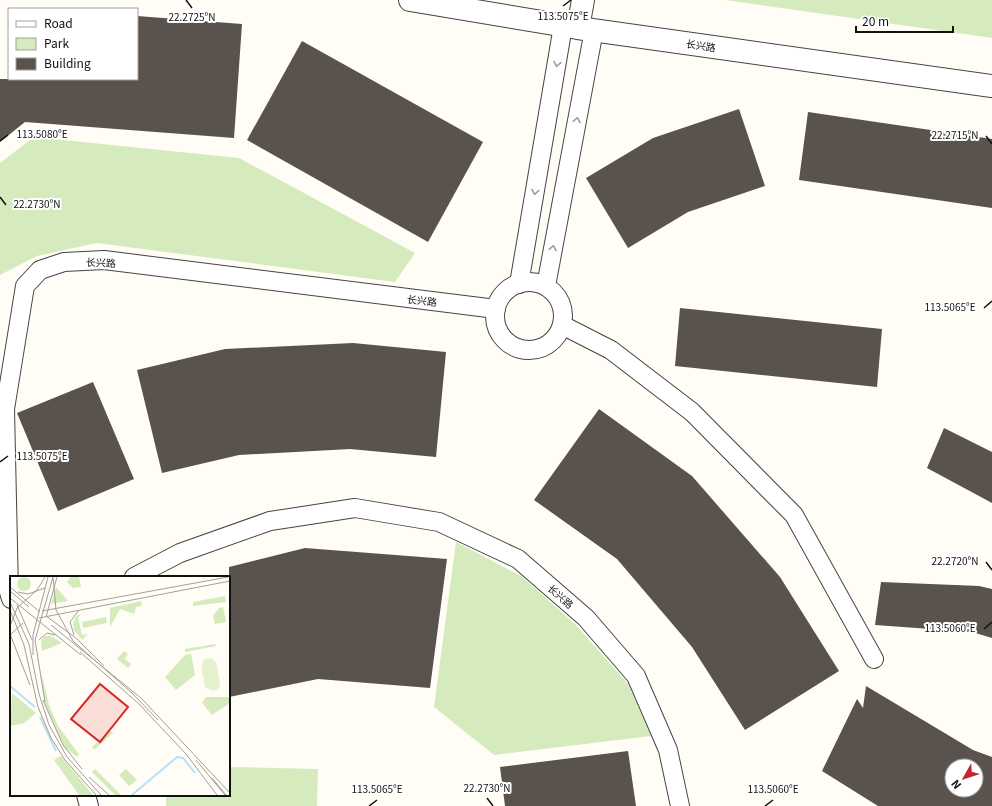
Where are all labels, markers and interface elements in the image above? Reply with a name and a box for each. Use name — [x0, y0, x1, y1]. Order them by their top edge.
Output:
legend — [8, 8, 138, 80]
text: 113.5075°E — [537, 8, 589, 23]
scale bar — [856, 8, 953, 34]
text: 22.2725°N — [168, 9, 216, 24]
text: 20 m — [862, 12, 889, 29]
text: Road — [44, 14, 73, 31]
text: Park — [44, 34, 69, 51]
street label: 长兴路 — [685, 35, 717, 55]
text: Building — [44, 54, 91, 71]
one-way arrow — [553, 61, 561, 67]
one-way arrow — [572, 117, 581, 123]
text: 113.5080°E — [16, 126, 68, 141]
text: 22.2715°N — [931, 127, 979, 142]
one-way arrow — [531, 189, 539, 195]
text: 22.2730°N — [13, 196, 61, 211]
one-way arrow — [548, 245, 557, 251]
street label: 长兴路 — [86, 254, 116, 270]
street label: 长兴路 — [406, 291, 438, 309]
text: 113.5065°E — [924, 299, 976, 314]
text: 113.5075°E — [16, 448, 68, 463]
text: 22.2720°N — [931, 553, 979, 568]
inset map — [10, 576, 230, 796]
street label: 长兴路 — [545, 580, 577, 612]
text: 113.5060°E — [924, 620, 976, 635]
north arrow — [944, 758, 984, 798]
text: N — [947, 777, 964, 793]
text: 22.2730°N — [463, 780, 511, 795]
text: 113.5065°E — [351, 781, 403, 796]
text: 113.5060°E — [747, 781, 799, 796]

